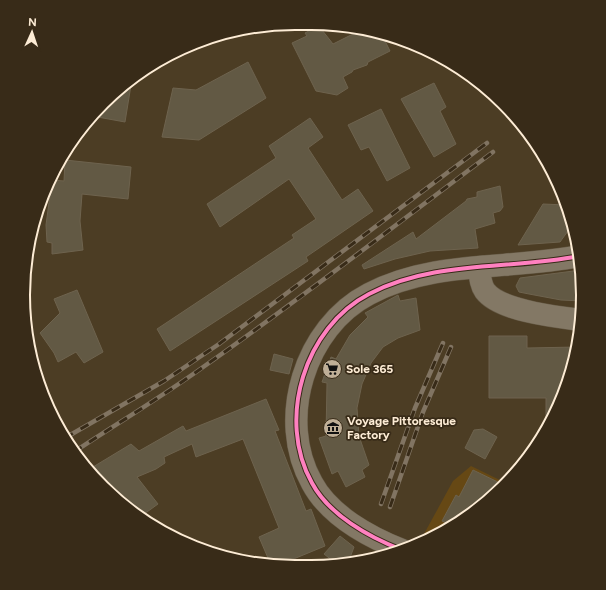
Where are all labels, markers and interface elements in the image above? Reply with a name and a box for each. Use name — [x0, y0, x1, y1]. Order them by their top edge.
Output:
north arrow — [12, 12, 52, 52]
text: N — [28, 16, 37, 29]
supermarket icon: Sole 365 — [321, 358, 343, 380]
place label: Sole 365 — [346, 362, 393, 376]
place label: Voyage Pittoresque Factory — [347, 414, 456, 442]
museum icon: Voyage Pittoresque Factory — [322, 417, 344, 439]

